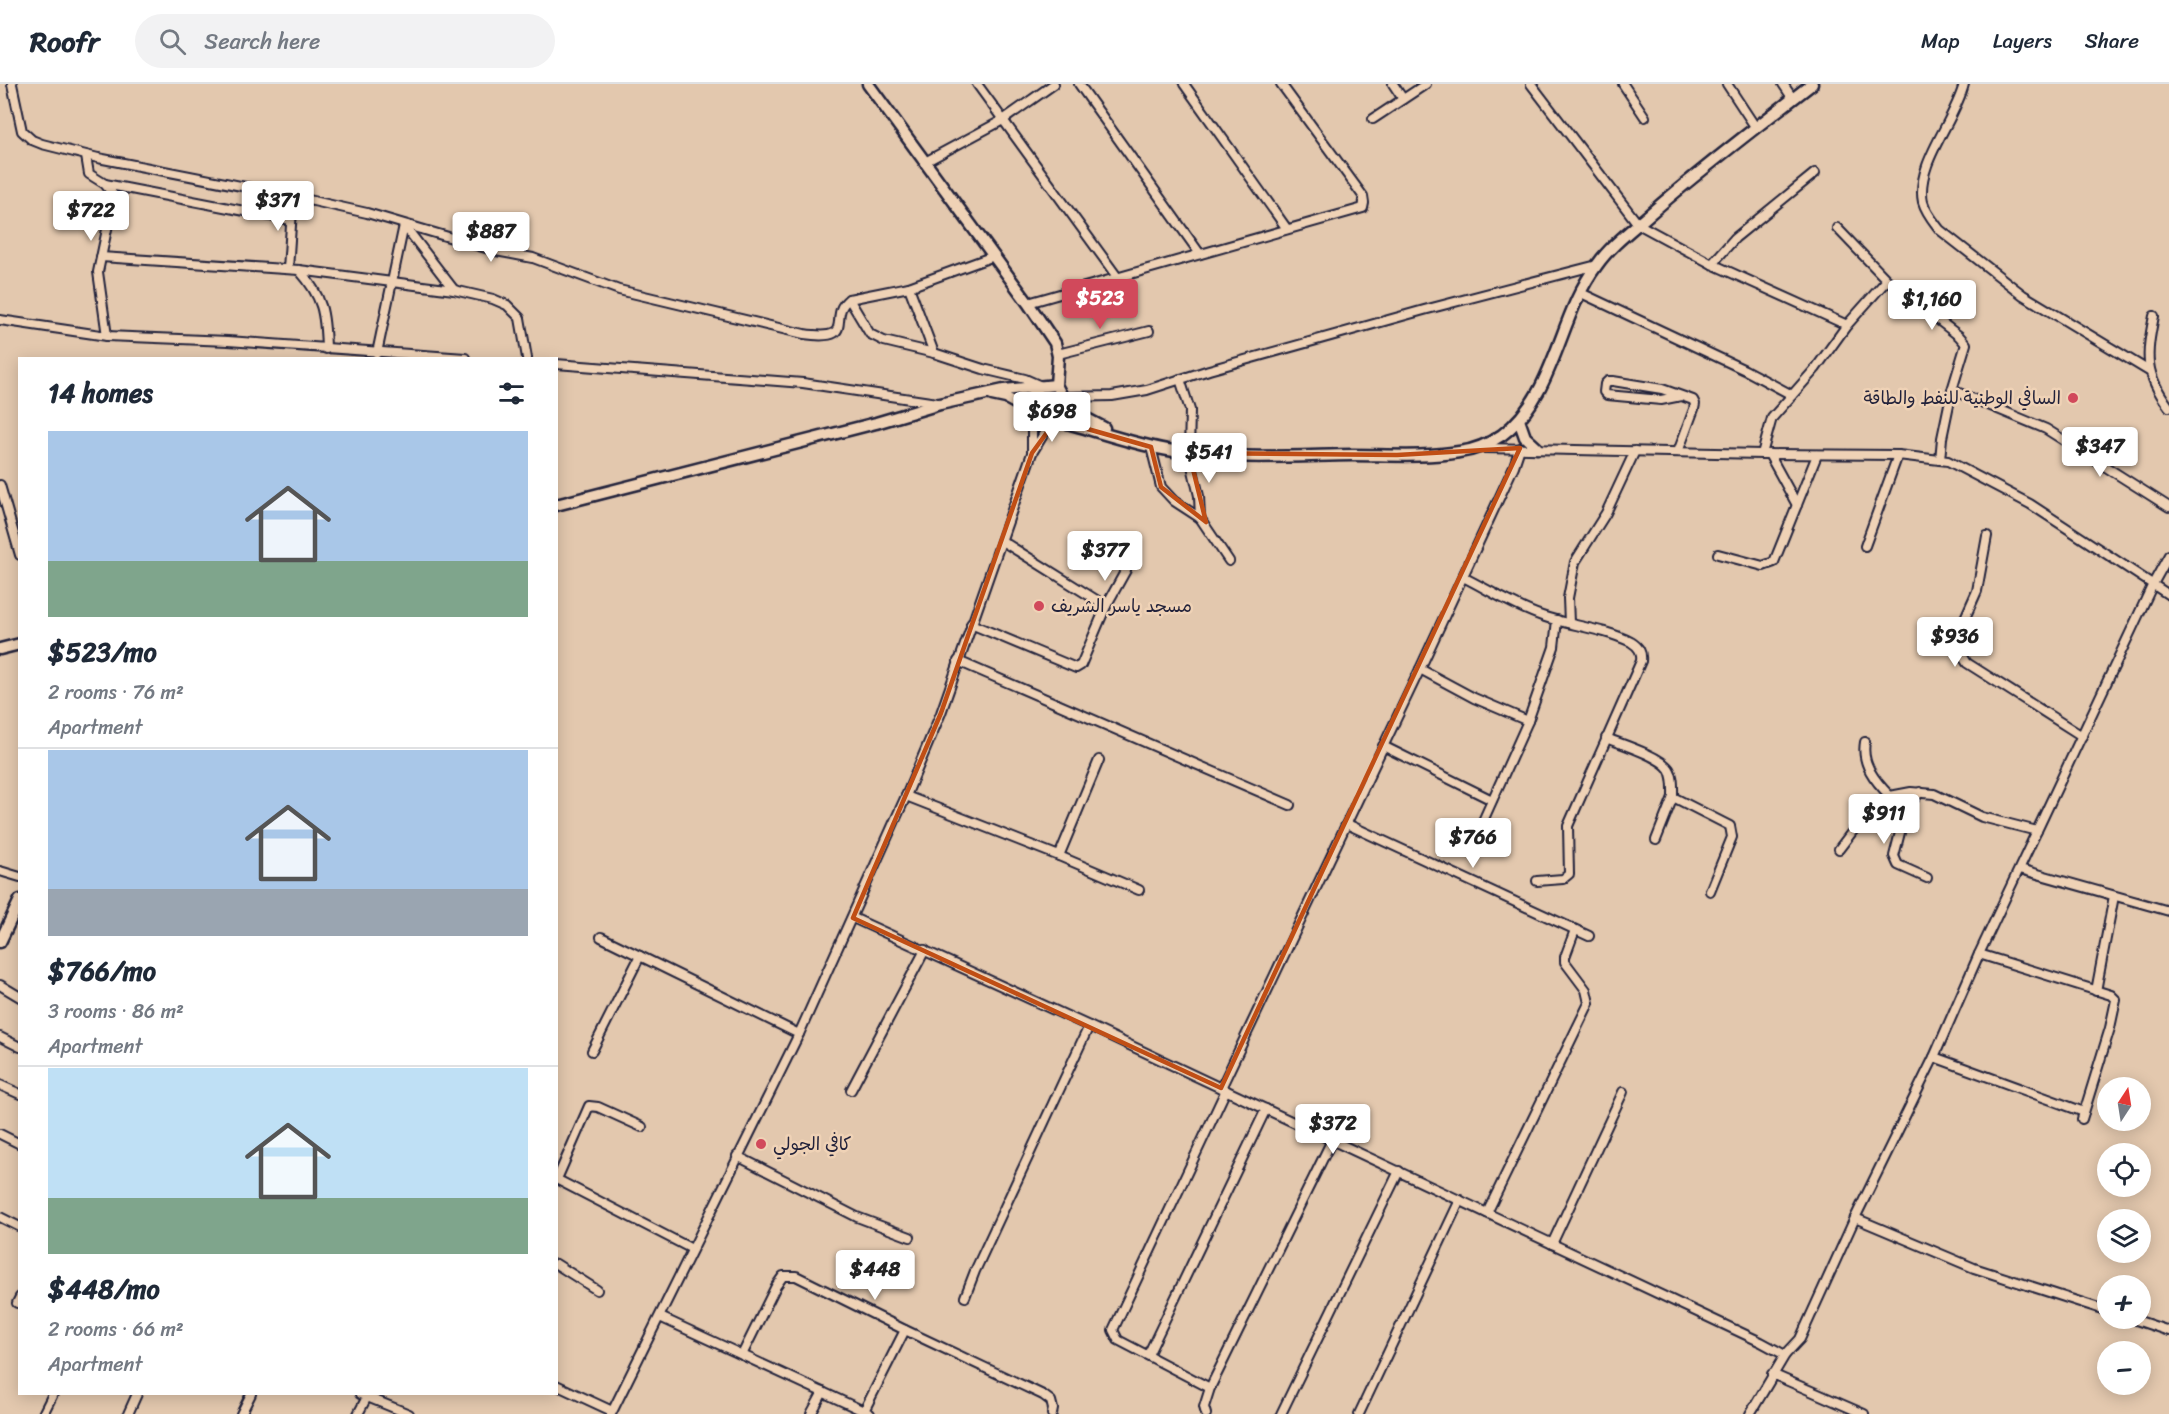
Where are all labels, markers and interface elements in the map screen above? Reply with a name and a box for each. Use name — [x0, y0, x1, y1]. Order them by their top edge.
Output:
search box — [135, 14, 555, 68]
text: Roofr — [30, 17, 99, 66]
text: Search here — [204, 22, 320, 61]
text: Map — [1921, 22, 1960, 60]
text: Layers — [1993, 22, 2052, 60]
text: Share — [2085, 22, 2139, 60]
icon: search — [156, 25, 189, 58]
pin: $371 — [242, 181, 314, 232]
text: $371 — [256, 183, 300, 218]
pin: $722 — [55, 191, 127, 242]
text: $722 — [67, 193, 115, 228]
pin: $887 — [455, 212, 527, 263]
text: $887 — [467, 214, 516, 249]
pin: $523 — [1064, 279, 1136, 330]
pin: $1,160 — [1883, 280, 1981, 331]
text: $523 — [1076, 281, 1124, 316]
text: $1,160 — [1902, 282, 1962, 317]
text: 14 homes — [48, 370, 153, 416]
icon: filters — [495, 377, 528, 410]
place label: السافي الوطنية للنفط والطاقة — [1863, 382, 2061, 414]
marker: السافي الوطنية للنفط والطاقة — [2066, 391, 2080, 405]
pin: $698 — [1016, 392, 1088, 443]
text: $698 — [1027, 394, 1077, 429]
pin: $347 — [2064, 427, 2136, 478]
text: $347 — [2076, 429, 2124, 464]
pin: $541 — [1173, 433, 1245, 484]
text: $541 — [1186, 435, 1232, 470]
icon: home — [234, 470, 342, 578]
pin: $377 — [1069, 531, 1141, 582]
text: $377 — [1081, 533, 1129, 568]
place label: مسجد ياسر الشريف — [1051, 590, 1192, 622]
marker: مسجد ياسر الشريف — [1032, 599, 1046, 613]
pin: $936 — [1919, 617, 1991, 668]
text: $936 — [1931, 619, 1979, 654]
text: $523/mo — [48, 629, 157, 675]
text: 2 rooms · 76 m² — [48, 675, 184, 710]
text: Apartment — [48, 710, 142, 745]
icon: home — [234, 789, 342, 897]
pin: $911 — [1848, 794, 1920, 845]
text: $911 — [1863, 796, 1905, 831]
pin: $766 — [1437, 818, 1509, 869]
text: $766 — [1449, 820, 1497, 855]
text: $766/mo — [48, 948, 156, 994]
text: 3 rooms · 86 m² — [48, 994, 184, 1029]
text: Apartment — [48, 1029, 142, 1064]
north arrow — [2097, 1077, 2151, 1131]
map controls — [2097, 1077, 2151, 1395]
pin: $372 — [1297, 1104, 1369, 1155]
text: $372 — [1309, 1106, 1357, 1141]
icon: home — [234, 1107, 342, 1215]
place label: كافي الجولي — [773, 1128, 852, 1160]
marker: كافي الجولي — [754, 1137, 768, 1151]
button: locate — [2097, 1143, 2151, 1197]
button: layers — [2097, 1209, 2151, 1263]
pin: $448 — [839, 1250, 911, 1301]
text: $448 — [850, 1252, 900, 1287]
text: $448/mo — [48, 1266, 160, 1312]
button: + — [2097, 1275, 2151, 1329]
text: 2 rooms · 66 m² — [48, 1312, 184, 1347]
button: − — [2097, 1341, 2151, 1395]
text: Apartment — [48, 1347, 142, 1382]

